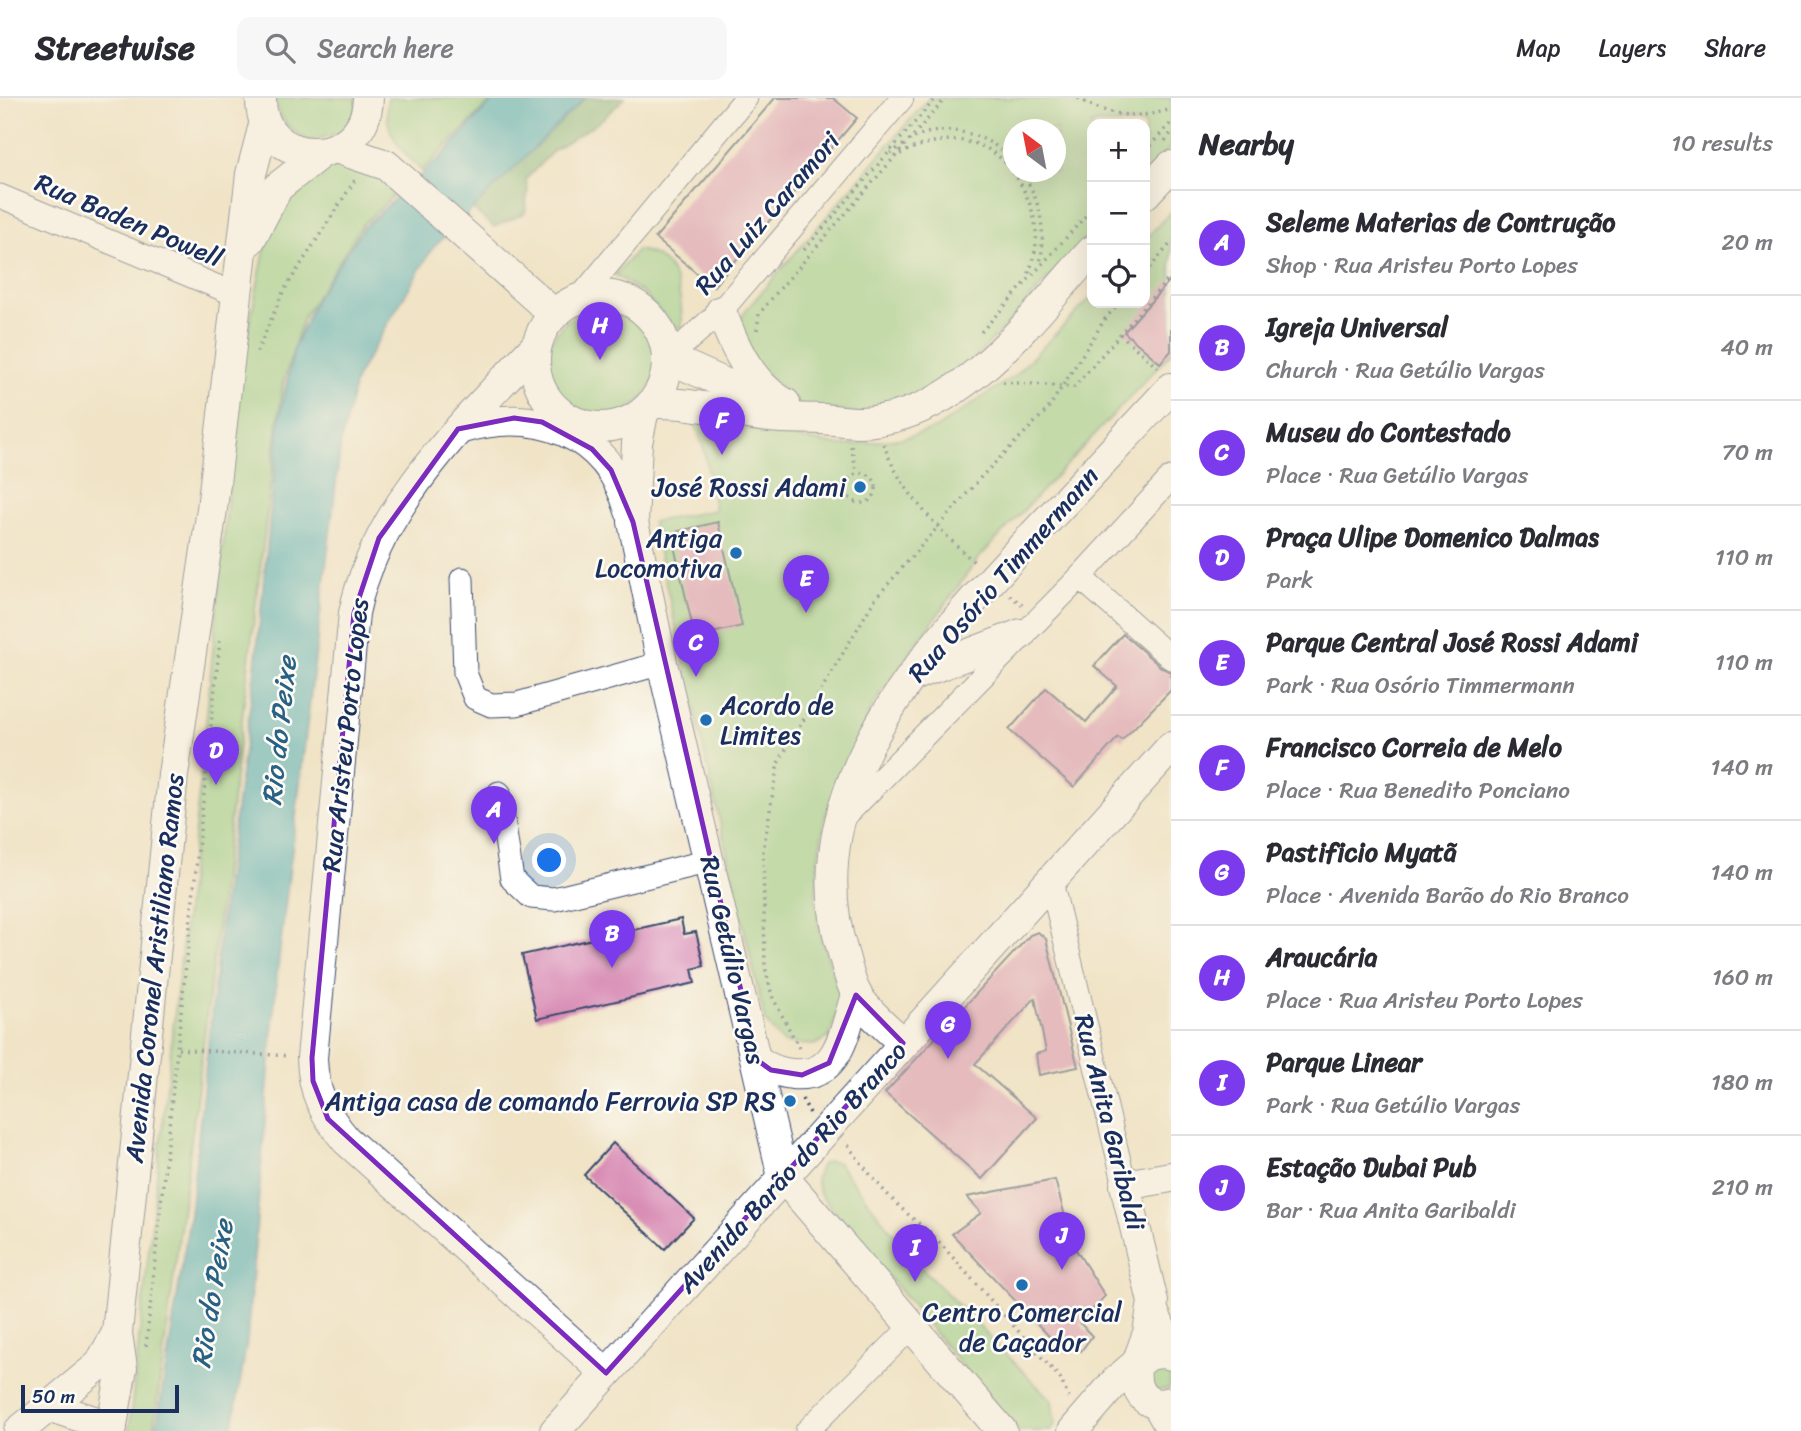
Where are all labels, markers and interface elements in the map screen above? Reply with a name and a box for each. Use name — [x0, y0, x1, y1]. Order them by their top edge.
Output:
search box — [237, 17, 727, 80]
text: Streetwise — [35, 19, 195, 77]
text: Search here — [317, 25, 454, 71]
text: Map — [1516, 27, 1561, 69]
text: Layers — [1599, 27, 1666, 69]
text: Share — [1704, 27, 1766, 69]
icon: search — [261, 29, 299, 67]
text: Nearby — [1199, 117, 1294, 171]
north arrow — [1003, 119, 1066, 182]
map controls — [1087, 119, 1150, 308]
button: + — [1087, 119, 1150, 182]
street label: Rua Luiz Caramori — [682, 120, 852, 305]
text: 10 results — [1671, 123, 1773, 164]
street label: Rua Baden Powell — [28, 160, 231, 281]
button: − — [1087, 182, 1150, 245]
text: Seleme Materias de Contrução — [1266, 199, 1616, 245]
text: A — [1214, 222, 1230, 263]
text: 20 m — [1722, 222, 1773, 263]
button: locate — [1087, 245, 1150, 308]
text: Shop · Rua Aristeu Porto Lopes — [1266, 245, 1578, 286]
pin: H — [577, 302, 623, 360]
text: Igreja Universal — [1266, 304, 1448, 350]
text: B — [1215, 327, 1229, 368]
text: 40 m — [1720, 327, 1773, 368]
text: Church · Rua Getúlio Vargas — [1266, 350, 1545, 391]
pin: F — [699, 397, 745, 455]
text: Museu do Contestado — [1266, 409, 1511, 455]
text: C — [1215, 432, 1229, 473]
text: 70 m — [1722, 432, 1773, 473]
street label: Rua Osório Timmermann — [895, 455, 1111, 693]
text: Place · Rua Getúlio Vargas — [1266, 455, 1528, 496]
place label: José Rossi Adami — [651, 464, 847, 510]
marker: José Rossi Adami — [852, 479, 868, 495]
text: Praça Ulipe Domenico Dalmas — [1266, 514, 1599, 560]
place label: Antiga Locomotiva — [595, 515, 723, 591]
text: D — [1215, 537, 1229, 578]
text: 110 m — [1715, 537, 1773, 578]
marker: Antiga Locomotiva — [728, 545, 744, 561]
pin: E — [783, 555, 829, 613]
text: Park — [1266, 560, 1313, 601]
street label: Rua Aristeu Porto Lopes — [308, 595, 382, 874]
pin: C — [673, 619, 719, 677]
text: Parque Central José Rossi Adami — [1266, 619, 1638, 665]
text: E — [1216, 642, 1228, 683]
text: 110 m — [1715, 642, 1773, 683]
water label: Rio do Peixe — [247, 652, 311, 808]
text: Park · Rua Osório Timmermann — [1266, 665, 1575, 706]
place label: Acordo de Limites — [719, 682, 834, 758]
marker: Acordo de Limites — [698, 712, 714, 728]
text: Francisco Correia de Melo — [1266, 724, 1562, 770]
pin: D — [193, 727, 239, 785]
text: F — [1216, 747, 1228, 788]
text: 140 m — [1711, 747, 1773, 788]
street label: Avenida Coronel Aristiliano Ramos — [111, 770, 197, 1166]
text: Place · Rua Benedito Ponciano — [1266, 770, 1570, 811]
pin: A — [471, 786, 517, 844]
text: Pastificio Myatã — [1266, 829, 1457, 875]
your location — [532, 843, 566, 877]
street label: Rua Getúlio Vargas — [687, 851, 779, 1069]
text: G — [1215, 852, 1229, 893]
text: 140 m — [1711, 852, 1773, 893]
text: Place · Avenida Barão do Rio Branco — [1266, 875, 1629, 916]
pin: B — [589, 910, 635, 968]
text: Araucária — [1266, 934, 1378, 980]
text: H — [1214, 957, 1230, 998]
text: 160 m — [1712, 957, 1773, 998]
text: Place · Rua Aristeu Porto Lopes — [1266, 980, 1583, 1021]
pin: G — [925, 1001, 971, 1059]
street label: Rua Anita Garibaldi — [1061, 1009, 1159, 1236]
street label: Avenida Barão do Rio Branco — [665, 1030, 919, 1305]
text: Parque Linear — [1266, 1039, 1422, 1085]
text: I — [1217, 1062, 1227, 1103]
text: 180 m — [1711, 1062, 1773, 1103]
place label: Antiga casa de comando Ferrovia SP RS — [324, 1078, 776, 1124]
text: Park · Rua Getúlio Vargas — [1266, 1085, 1520, 1126]
marker: Antiga casa de comando Ferrovia SP RS — [782, 1093, 798, 1109]
text: Estação Dubai Pub — [1266, 1144, 1477, 1190]
text: J — [1217, 1167, 1227, 1208]
text: 210 m — [1712, 1167, 1773, 1208]
text: Bar · Rua Anita Garibaldi — [1266, 1190, 1516, 1231]
pin: J — [1039, 1212, 1085, 1270]
water label: Rio do Peixe — [176, 1214, 248, 1371]
pin: I — [892, 1224, 938, 1282]
marker: Centro Comercial de Caçador — [1014, 1277, 1030, 1293]
place label: Centro Comercial de Caçador — [922, 1289, 1122, 1365]
text: 50 m — [32, 1380, 75, 1413]
scale bar — [21, 1382, 178, 1414]

